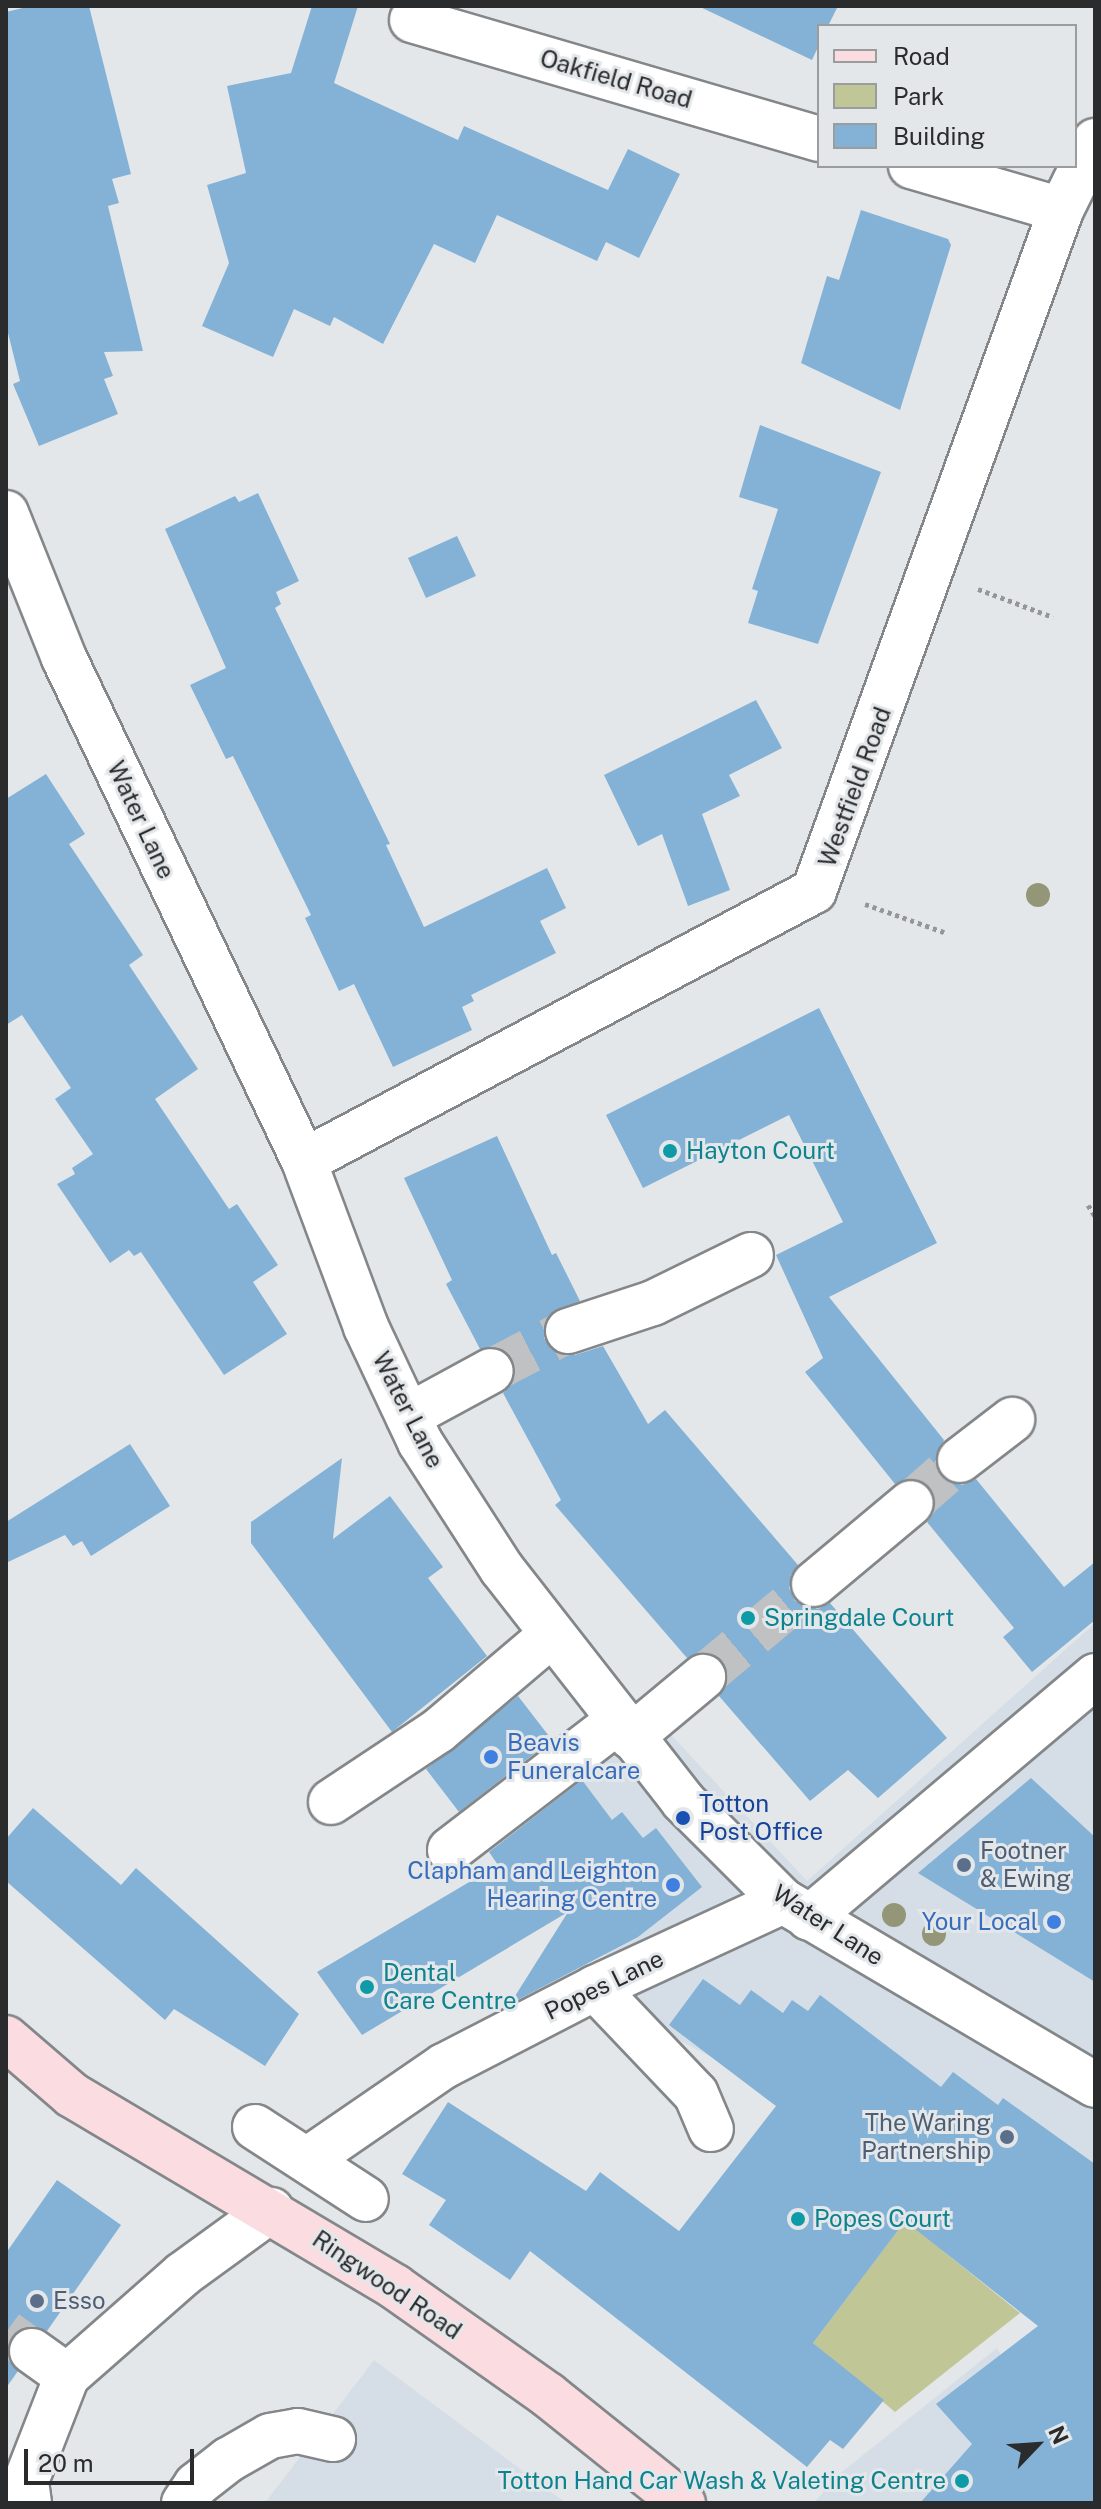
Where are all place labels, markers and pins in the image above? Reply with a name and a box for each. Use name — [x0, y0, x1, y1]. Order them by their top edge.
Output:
place label: Hayton Court — [686, 1137, 835, 1165]
marker: Hayton Court — [661, 1142, 679, 1160]
place label: Springdale Court — [764, 1604, 954, 1632]
marker: Springdale Court — [739, 1609, 757, 1627]
place label: Beavis Funeralcare — [507, 1729, 640, 1785]
marker: Beavis Funeralcare — [482, 1748, 500, 1766]
place label: Totton Post Office — [699, 1790, 823, 1846]
marker: Totton Post Office — [674, 1809, 692, 1827]
place label: Footner & Ewing — [980, 1837, 1071, 1893]
marker: Footner & Ewing — [955, 1856, 973, 1874]
place label: Clapham and Leighton Hearing Centre — [407, 1857, 657, 1913]
marker: Clapham and Leighton Hearing Centre — [664, 1876, 682, 1894]
place label: Your Local — [922, 1908, 1038, 1936]
marker: Your Local — [1045, 1913, 1063, 1931]
place label: Dental Care Centre — [383, 1959, 517, 2015]
marker: Dental Care Centre — [358, 1978, 376, 1996]
place label: The Waring Partnership — [861, 2109, 991, 2165]
marker: The Waring Partnership — [998, 2128, 1016, 2146]
place label: Popes Court — [814, 2205, 951, 2233]
marker: Popes Court — [789, 2210, 807, 2228]
place label: Esso — [53, 2287, 105, 2315]
marker: Esso — [28, 2292, 46, 2310]
place label: Totton Hand Car Wash & Valeting Centre — [496, 2467, 946, 2495]
marker: Totton Hand Car Wash & Valeting Centre — [953, 2472, 971, 2490]

